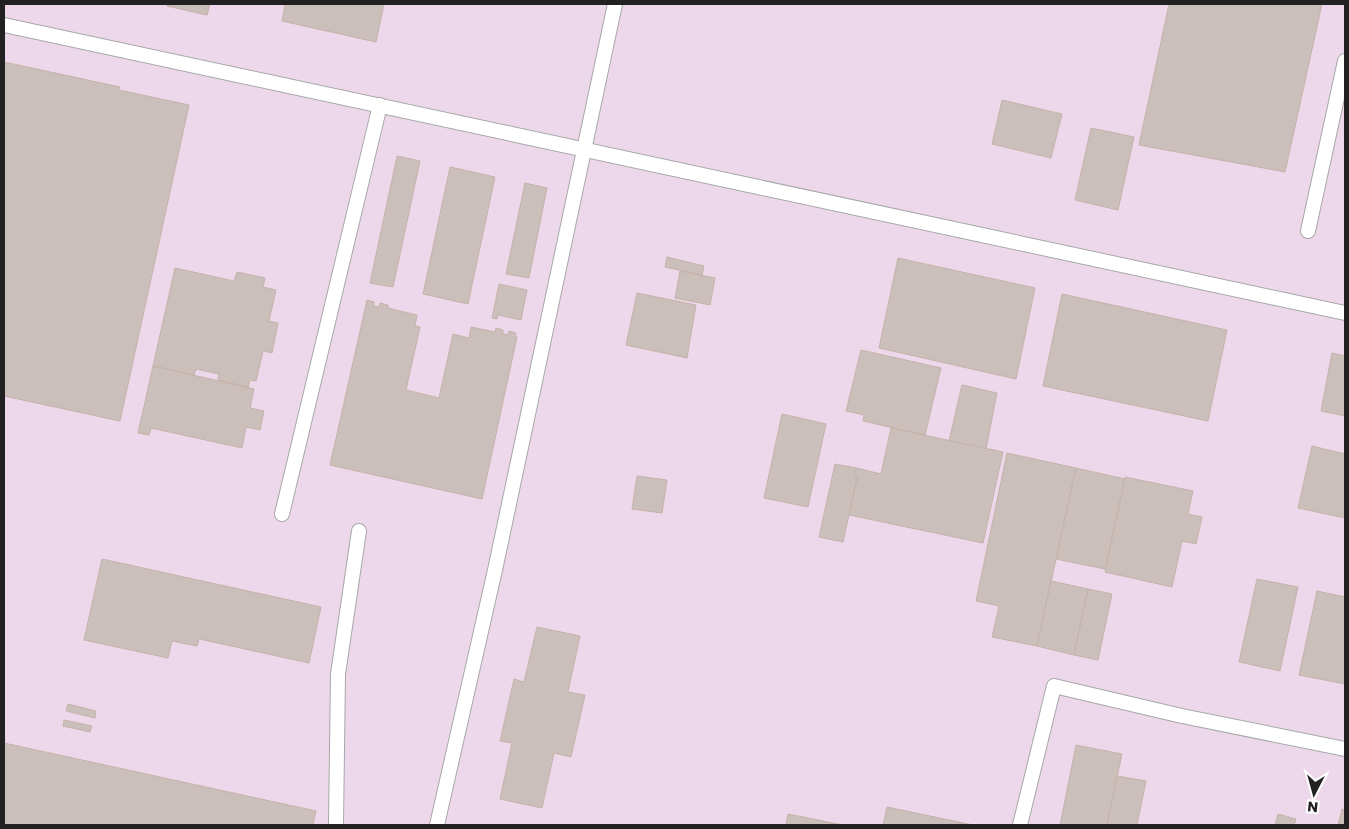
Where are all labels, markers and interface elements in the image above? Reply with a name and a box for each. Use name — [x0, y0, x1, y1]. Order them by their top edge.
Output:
north arrow — [1289, 769, 1339, 819]
text: N — [1306, 796, 1319, 817]

